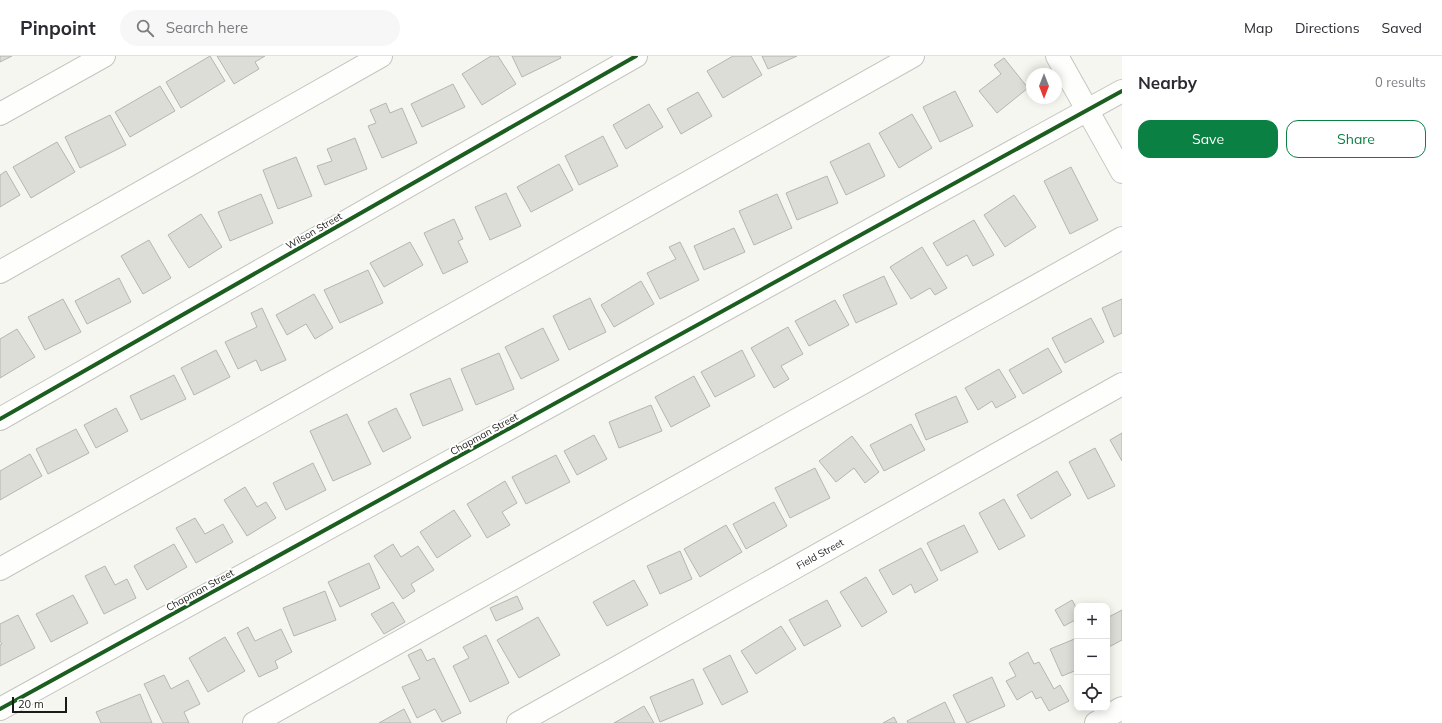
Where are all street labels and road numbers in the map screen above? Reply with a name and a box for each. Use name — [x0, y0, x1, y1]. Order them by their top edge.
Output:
street label: Wilson Street — [284, 209, 345, 252]
street label: Chapman Street — [448, 410, 521, 458]
street label: Field Street — [794, 535, 846, 572]
street label: Chapman Street — [164, 566, 237, 614]

